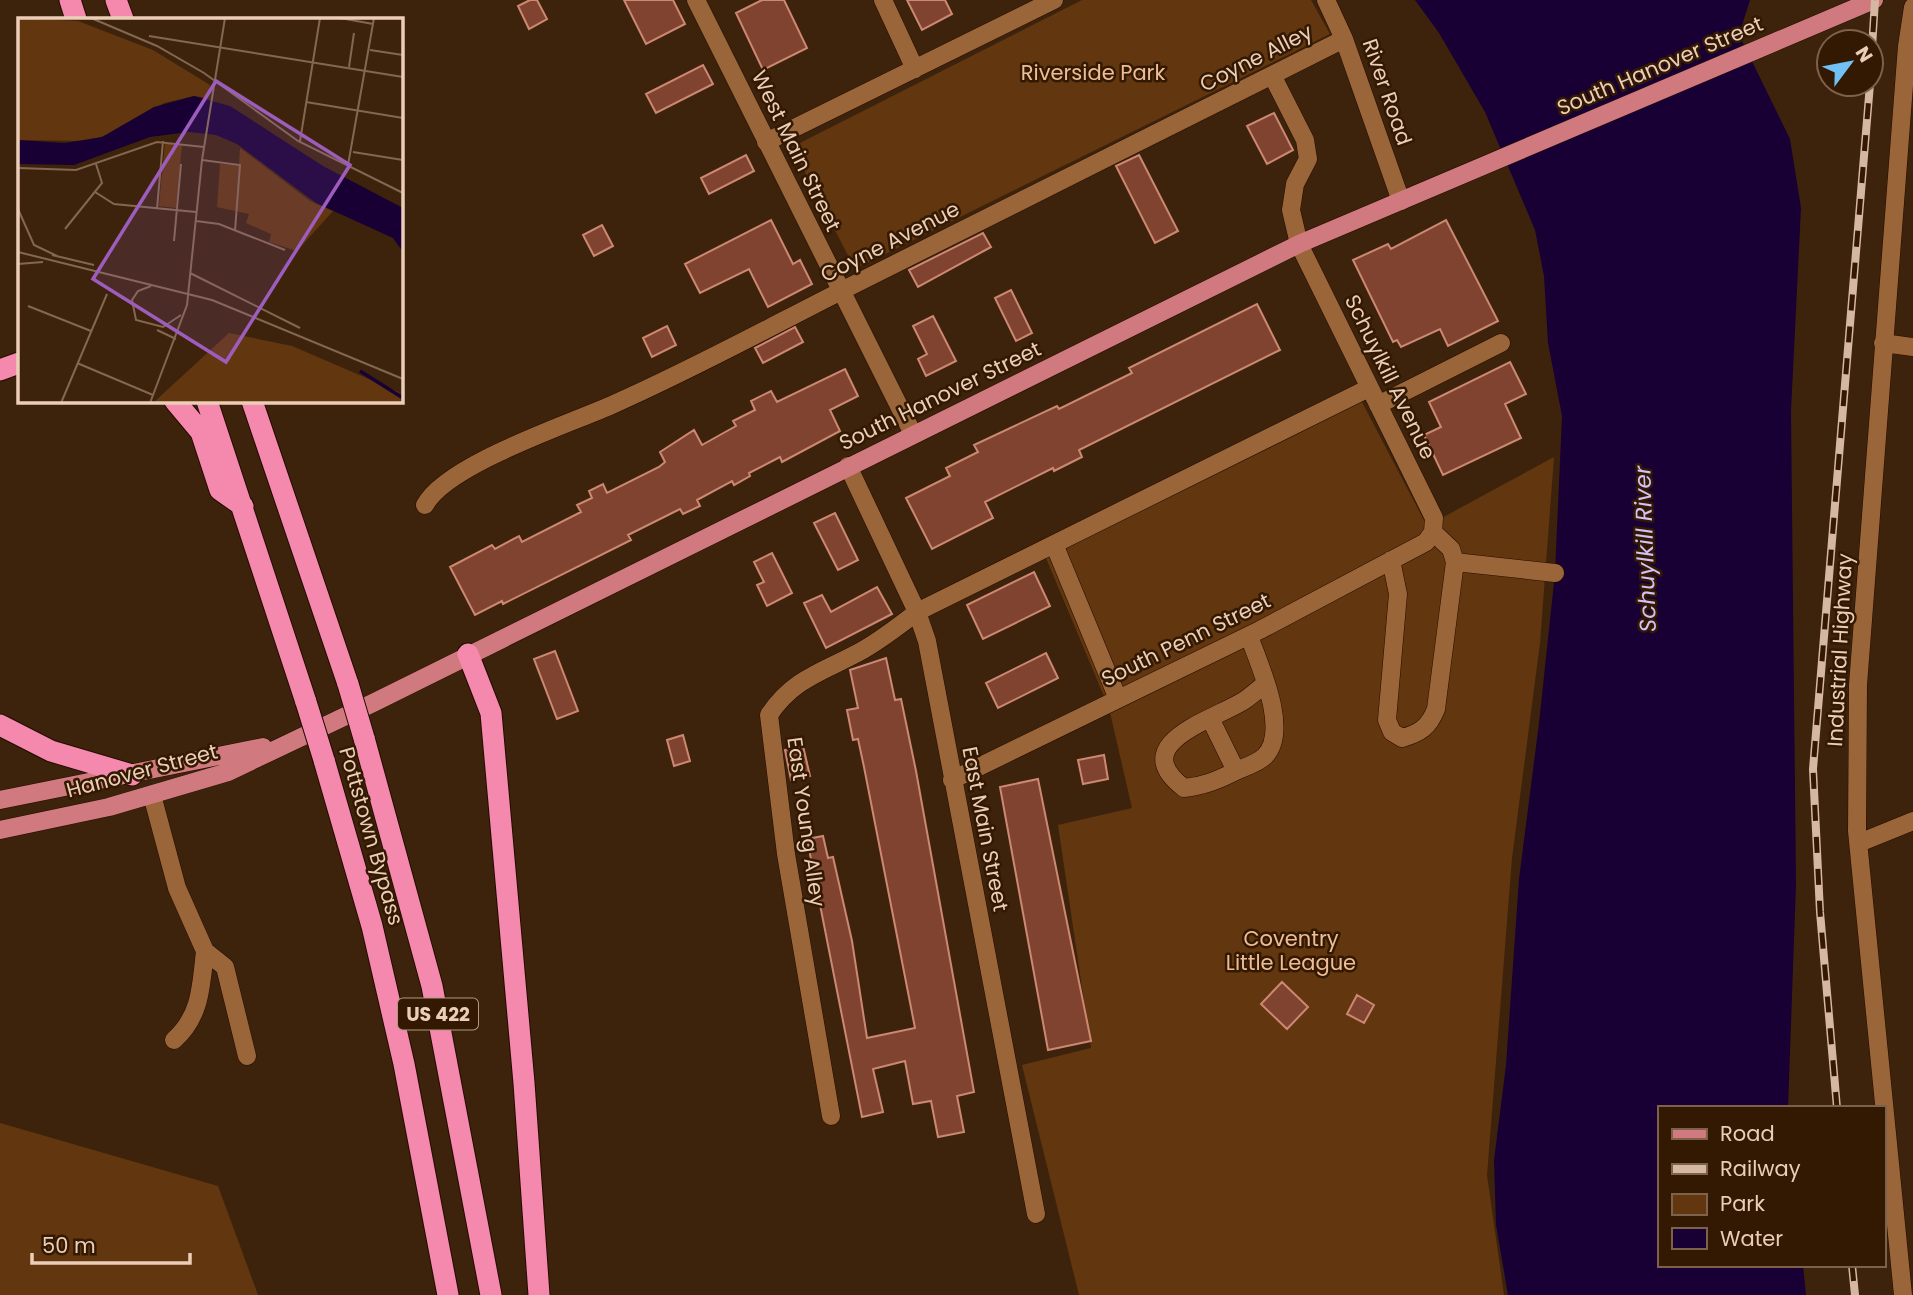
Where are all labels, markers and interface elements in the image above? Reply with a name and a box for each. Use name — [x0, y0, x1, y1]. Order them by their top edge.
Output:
street label: South Hanover Street — [1552, 9, 1767, 122]
street label: Coyne Alley — [1194, 17, 1317, 98]
inset map — [18, 18, 402, 402]
north arrow — [1815, 28, 1885, 98]
street label: River Road — [1356, 35, 1419, 149]
text: N — [1849, 41, 1879, 67]
park label: Riverside Park — [1021, 58, 1165, 87]
street label: West Main Street — [745, 65, 848, 236]
street label: Coyne Avenue — [815, 194, 964, 289]
street label: Schuylkill Avenue — [1338, 290, 1443, 464]
street label: South Hanover Street — [834, 334, 1046, 457]
water label: Schuylkill River — [1626, 464, 1664, 633]
street label: Industrial Highway — [1820, 552, 1859, 747]
street label: South Penn Street — [1096, 586, 1275, 693]
street label: East Young Alley — [780, 735, 833, 909]
street label: Hanover Street — [63, 736, 221, 805]
street label: Pottstown Bypass — [332, 743, 411, 928]
street label: East Main Street — [955, 744, 1016, 914]
park label: Coventry Little League — [1226, 924, 1356, 977]
road number: US 422 — [398, 998, 478, 1030]
legend — [1658, 1106, 1885, 1267]
text: Road — [1720, 1119, 1775, 1148]
text: Railway — [1720, 1154, 1801, 1183]
text: Park — [1720, 1189, 1765, 1218]
scale bar — [32, 1222, 189, 1266]
text: Water — [1720, 1224, 1783, 1253]
text: 50 m — [42, 1231, 96, 1260]

